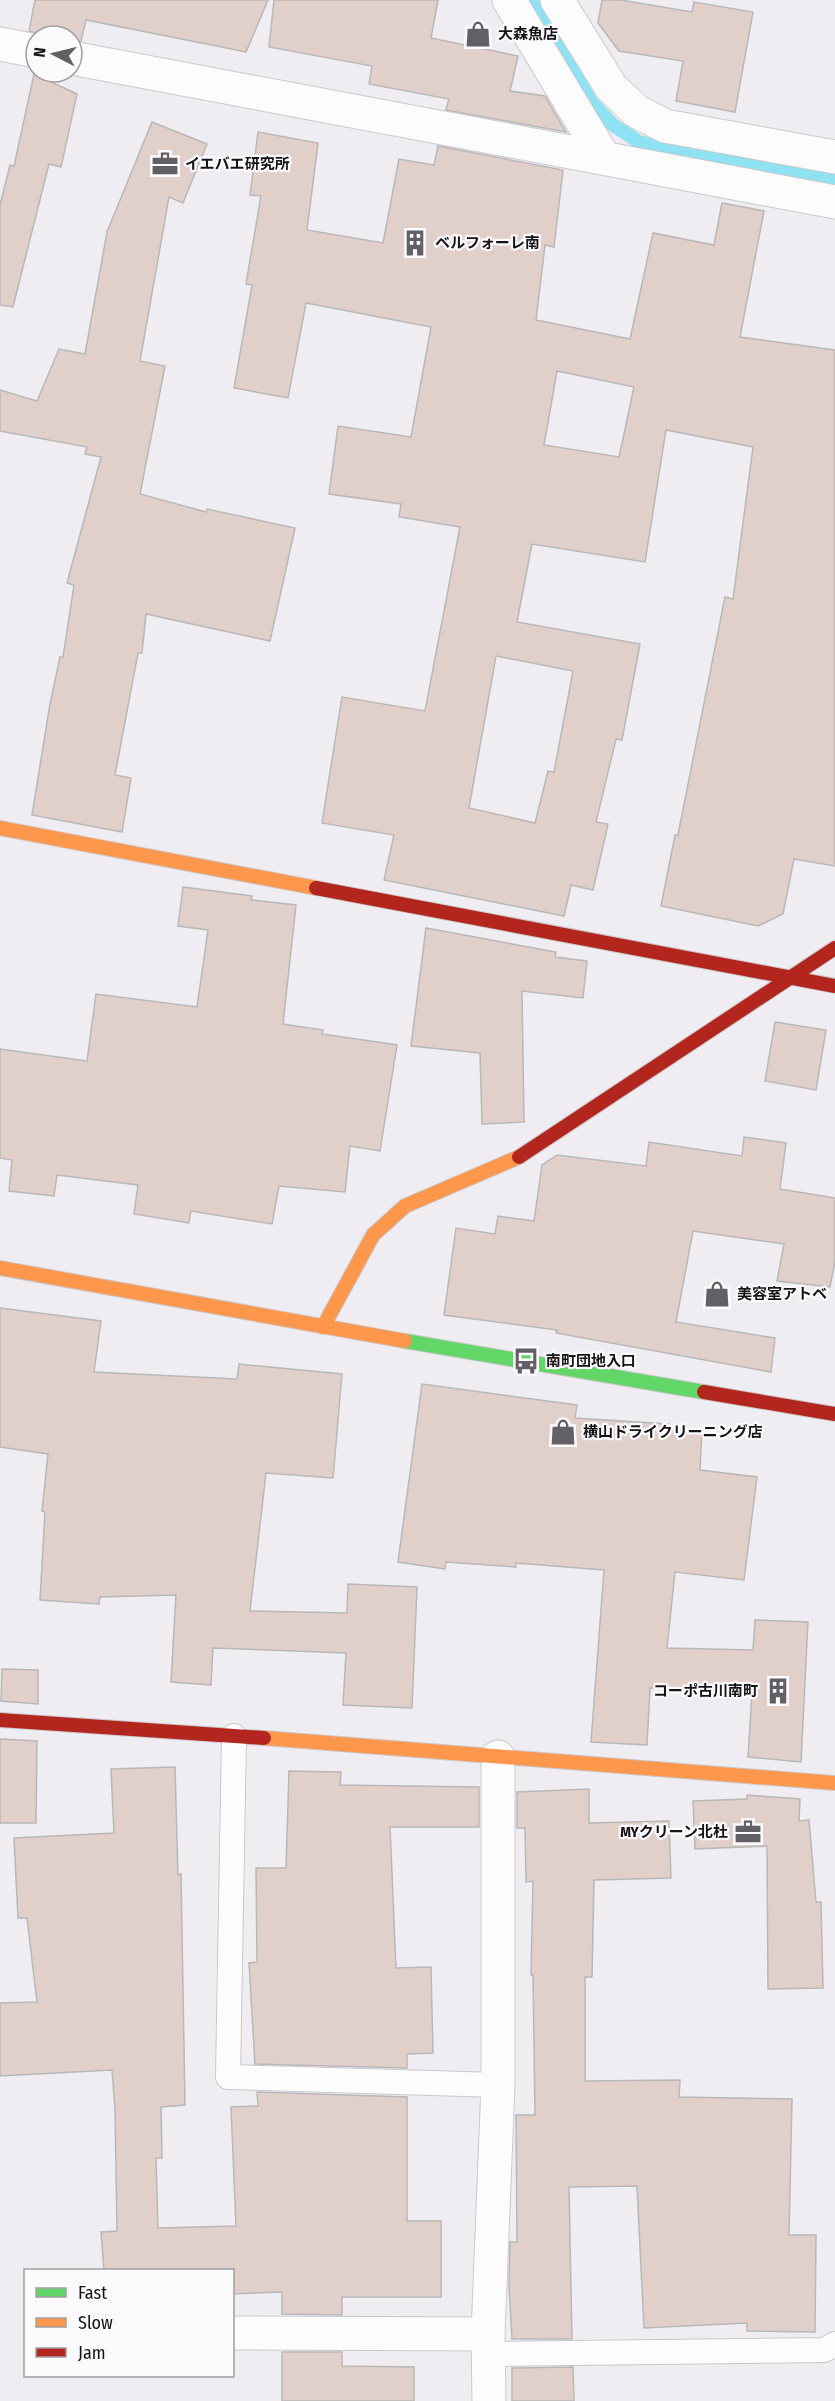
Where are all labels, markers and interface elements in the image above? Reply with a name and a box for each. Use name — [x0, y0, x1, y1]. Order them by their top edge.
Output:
shop icon: 大森魚店 — [463, 19, 493, 49]
north arrow — [24, 24, 84, 84]
place label: 大森魚店 — [498, 25, 558, 43]
text: N — [30, 46, 50, 58]
office icon: イエバエ研究所 — [150, 149, 180, 179]
place label: イエバエ研究所 — [185, 155, 290, 173]
building icon: ベルフォーレ南 — [400, 228, 430, 258]
place label: ベルフォーレ南 — [435, 234, 540, 252]
shop icon: 美容室アトベ — [702, 1279, 732, 1309]
place label: 美容室アトベ — [737, 1285, 827, 1303]
bus stop icon: 南町団地入口 — [511, 1346, 541, 1376]
place label: 南町団地入口 — [546, 1352, 636, 1370]
shop icon: 横山ドライクリーニング店 — [548, 1417, 578, 1447]
place label: 横山ドライクリーニング店 — [583, 1423, 763, 1441]
building icon: コーポ古川南町 — [763, 1676, 793, 1706]
place label: コーポ古川南町 — [653, 1682, 758, 1700]
office icon: MYクリーン北杜 — [733, 1817, 763, 1847]
place label: MYクリーン北杜 — [620, 1823, 728, 1841]
legend — [24, 2269, 234, 2377]
text: Fast — [78, 2282, 107, 2304]
text: Slow — [78, 2312, 113, 2334]
text: Jam — [78, 2342, 106, 2364]

